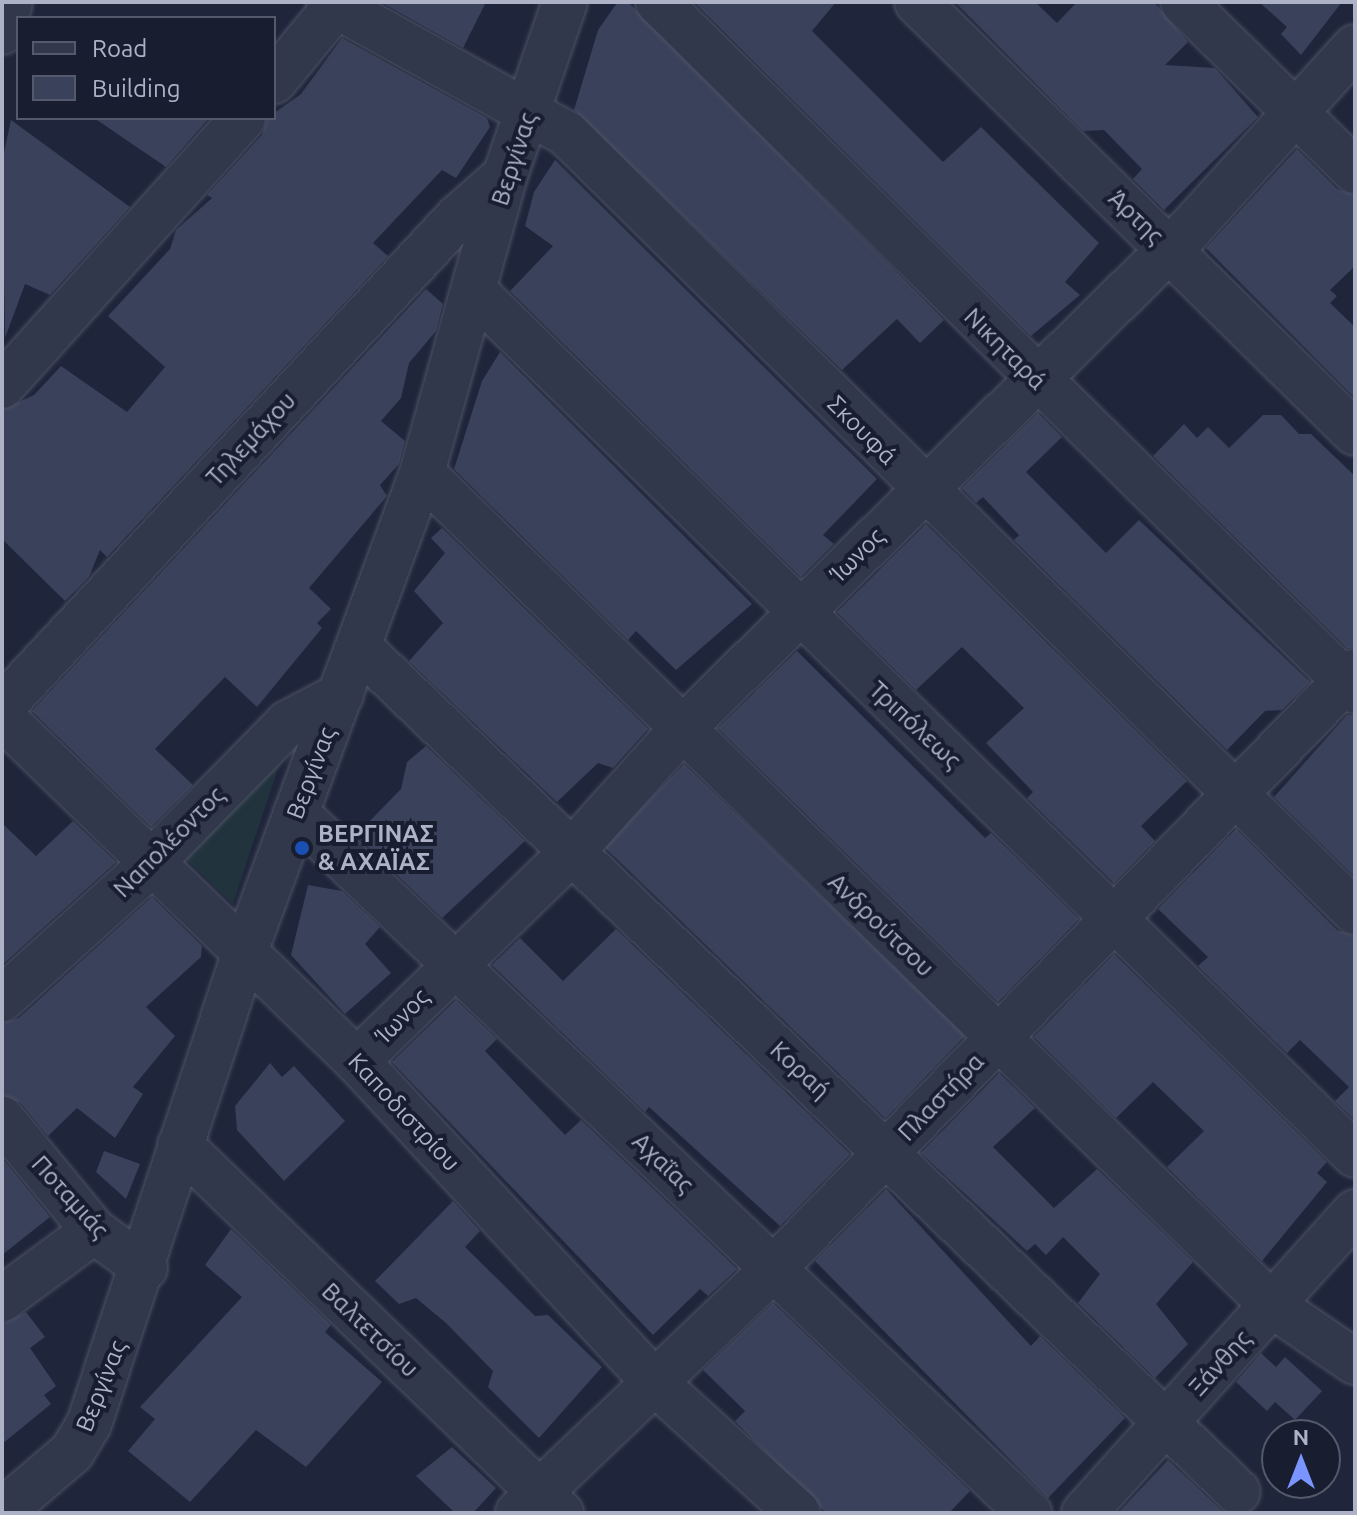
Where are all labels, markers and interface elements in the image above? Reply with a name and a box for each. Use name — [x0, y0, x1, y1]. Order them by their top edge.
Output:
legend — [16, 16, 276, 120]
text: Road — [92, 35, 147, 62]
text: Building — [92, 75, 180, 102]
street label: Βεργίνας — [485, 109, 543, 209]
street label: Άρτης — [1103, 184, 1169, 250]
street label: Νικηταρά — [958, 302, 1052, 396]
street label: Τηλεμάχου — [200, 386, 302, 492]
street label: Σκουφά — [822, 390, 902, 470]
street label: Ίωνος — [824, 522, 890, 588]
street label: Τριπόλεως — [863, 675, 967, 775]
street label: Βεργίνας — [280, 723, 342, 823]
street label: Ναπολέοντος — [108, 781, 230, 903]
place label: ΒΕΡΓΙΝΑΣ & ΑΧΑΪΑΣ — [318, 820, 434, 876]
marker: ΒΕΡΓΙΝΑΣ & ΑΧΑΪΑΣ — [293, 839, 311, 857]
street label: Ανδρούτσου — [822, 868, 940, 982]
street label: Ίωνος — [369, 983, 435, 1049]
street label: Κοραή — [764, 1035, 836, 1105]
street label: Καποδιστρίου — [342, 1047, 466, 1177]
street label: Πλαστήρα — [892, 1047, 990, 1147]
street label: Αχαΐας — [626, 1127, 700, 1199]
street label: Ποταμιάς — [26, 1150, 114, 1244]
street label: Βαλτετσίου — [316, 1277, 424, 1383]
street label: Ξάνθης — [1183, 1324, 1257, 1402]
street label: Βεργίνας — [70, 1336, 132, 1436]
north arrow — [1261, 1419, 1341, 1499]
text: N — [1293, 1424, 1309, 1449]

